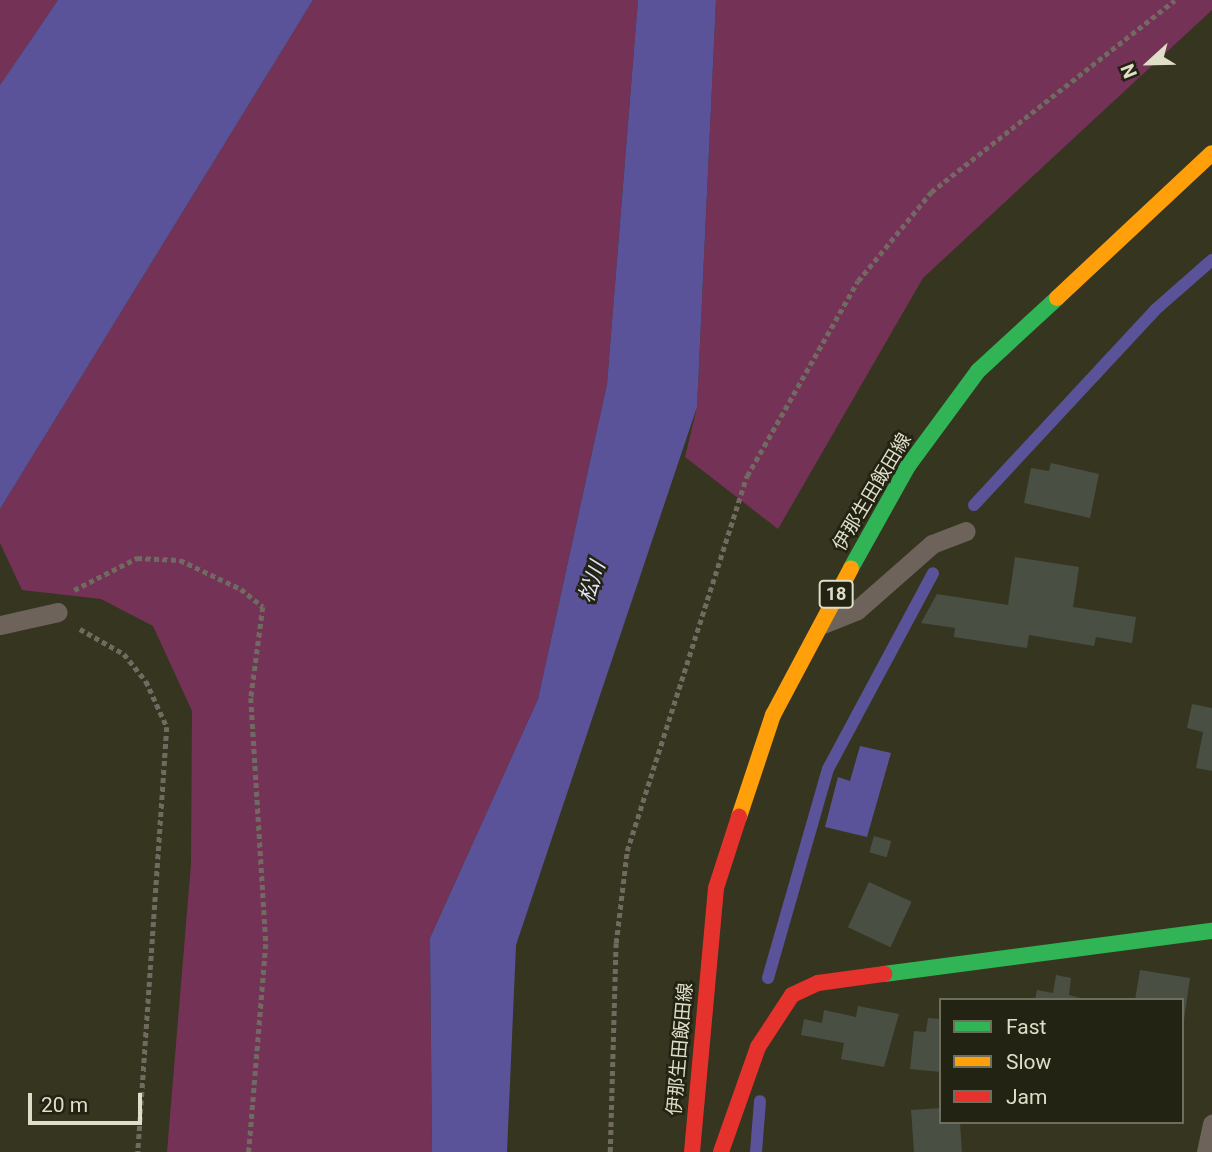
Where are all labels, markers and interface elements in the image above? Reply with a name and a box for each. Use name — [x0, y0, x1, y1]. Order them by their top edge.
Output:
north arrow — [1114, 28, 1184, 98]
text: N — [1116, 61, 1142, 82]
street label: 伊那生田飯田線 — [828, 429, 916, 555]
water label: 松川 — [574, 558, 610, 606]
road number: 18 — [818, 580, 854, 608]
street label: 伊那生田飯田線 — [663, 982, 697, 1116]
legend — [939, 998, 1184, 1124]
text: Fast — [1006, 1015, 1046, 1039]
text: Slow — [1006, 1050, 1051, 1074]
scale bar — [32, 1078, 145, 1122]
text: Jam — [1006, 1085, 1047, 1109]
text: 20 m — [41, 1093, 88, 1117]

